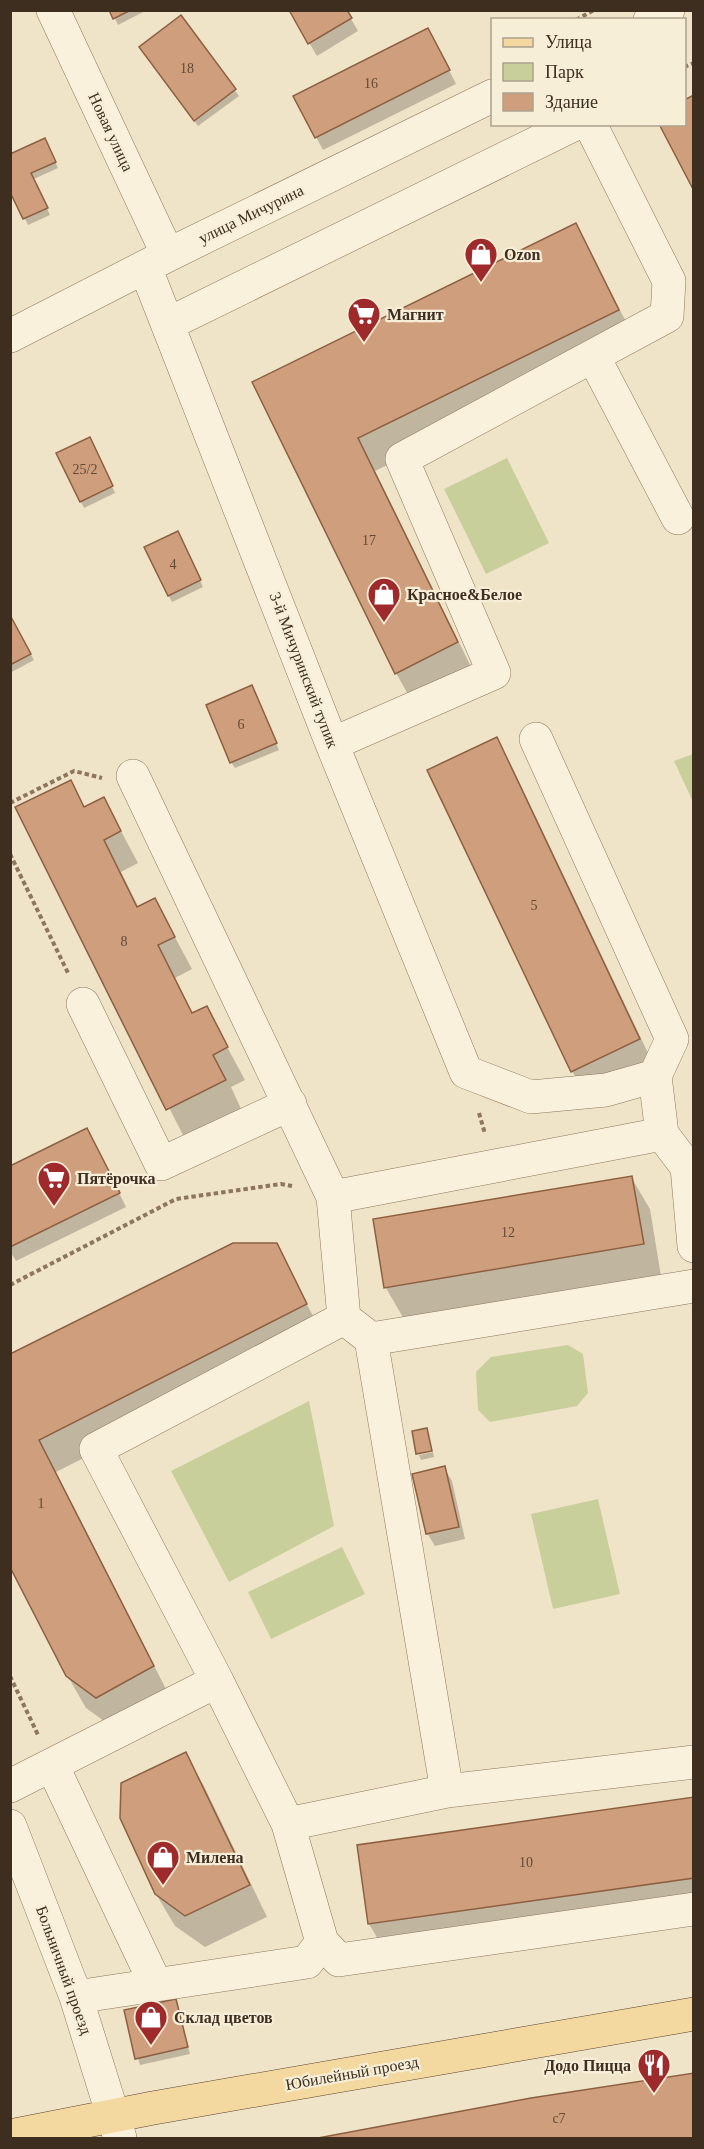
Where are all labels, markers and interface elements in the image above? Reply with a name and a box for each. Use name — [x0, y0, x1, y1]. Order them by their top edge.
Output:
legend — [491, 18, 686, 126]
text: Улица — [545, 32, 592, 52]
house number: 18 — [180, 61, 194, 76]
text: Парк — [545, 62, 584, 82]
house number: 16 — [364, 76, 378, 91]
street label: Новая улица — [84, 90, 137, 174]
text: Здание — [545, 92, 598, 112]
street label: улица Мичурина — [196, 181, 307, 248]
shop icon: Ozon — [463, 236, 499, 283]
place label: Ozon — [504, 246, 541, 263]
supermarket icon: Магнит — [346, 296, 382, 343]
place label: Магнит — [387, 306, 444, 323]
house number: 25/2 — [73, 462, 97, 477]
house number: 17 — [362, 533, 376, 548]
house number: 4 — [170, 557, 177, 572]
shop icon: Красное&Белое — [366, 576, 402, 623]
place label: Красное&Белое — [407, 586, 522, 604]
street label: 3-й Мичуринский тупик — [265, 590, 342, 751]
house number: 6 — [238, 717, 245, 732]
house number: 5 — [531, 898, 538, 913]
house number: 8 — [121, 934, 128, 949]
supermarket icon: Пятёрочка — [36, 1160, 72, 1207]
place label: Пятёрочка — [77, 1170, 156, 1188]
house number: 12 — [501, 1225, 515, 1240]
house number: 1 — [38, 1496, 45, 1511]
shop icon: Милена — [145, 1839, 181, 1886]
place label: Милена — [186, 1849, 244, 1866]
house number: 10 — [519, 1855, 533, 1870]
street label: Больничный проезд — [32, 1903, 95, 2037]
shop icon: Склад цветов — [133, 1999, 169, 2046]
place label: Склад цветов — [174, 2009, 273, 2026]
restaurant icon: Додо Пицца — [636, 2047, 672, 2094]
street label: Юбилейный проезд — [284, 2053, 420, 2094]
place label: Додо Пицца — [544, 2057, 631, 2075]
house number: с7 — [552, 2111, 566, 2126]

